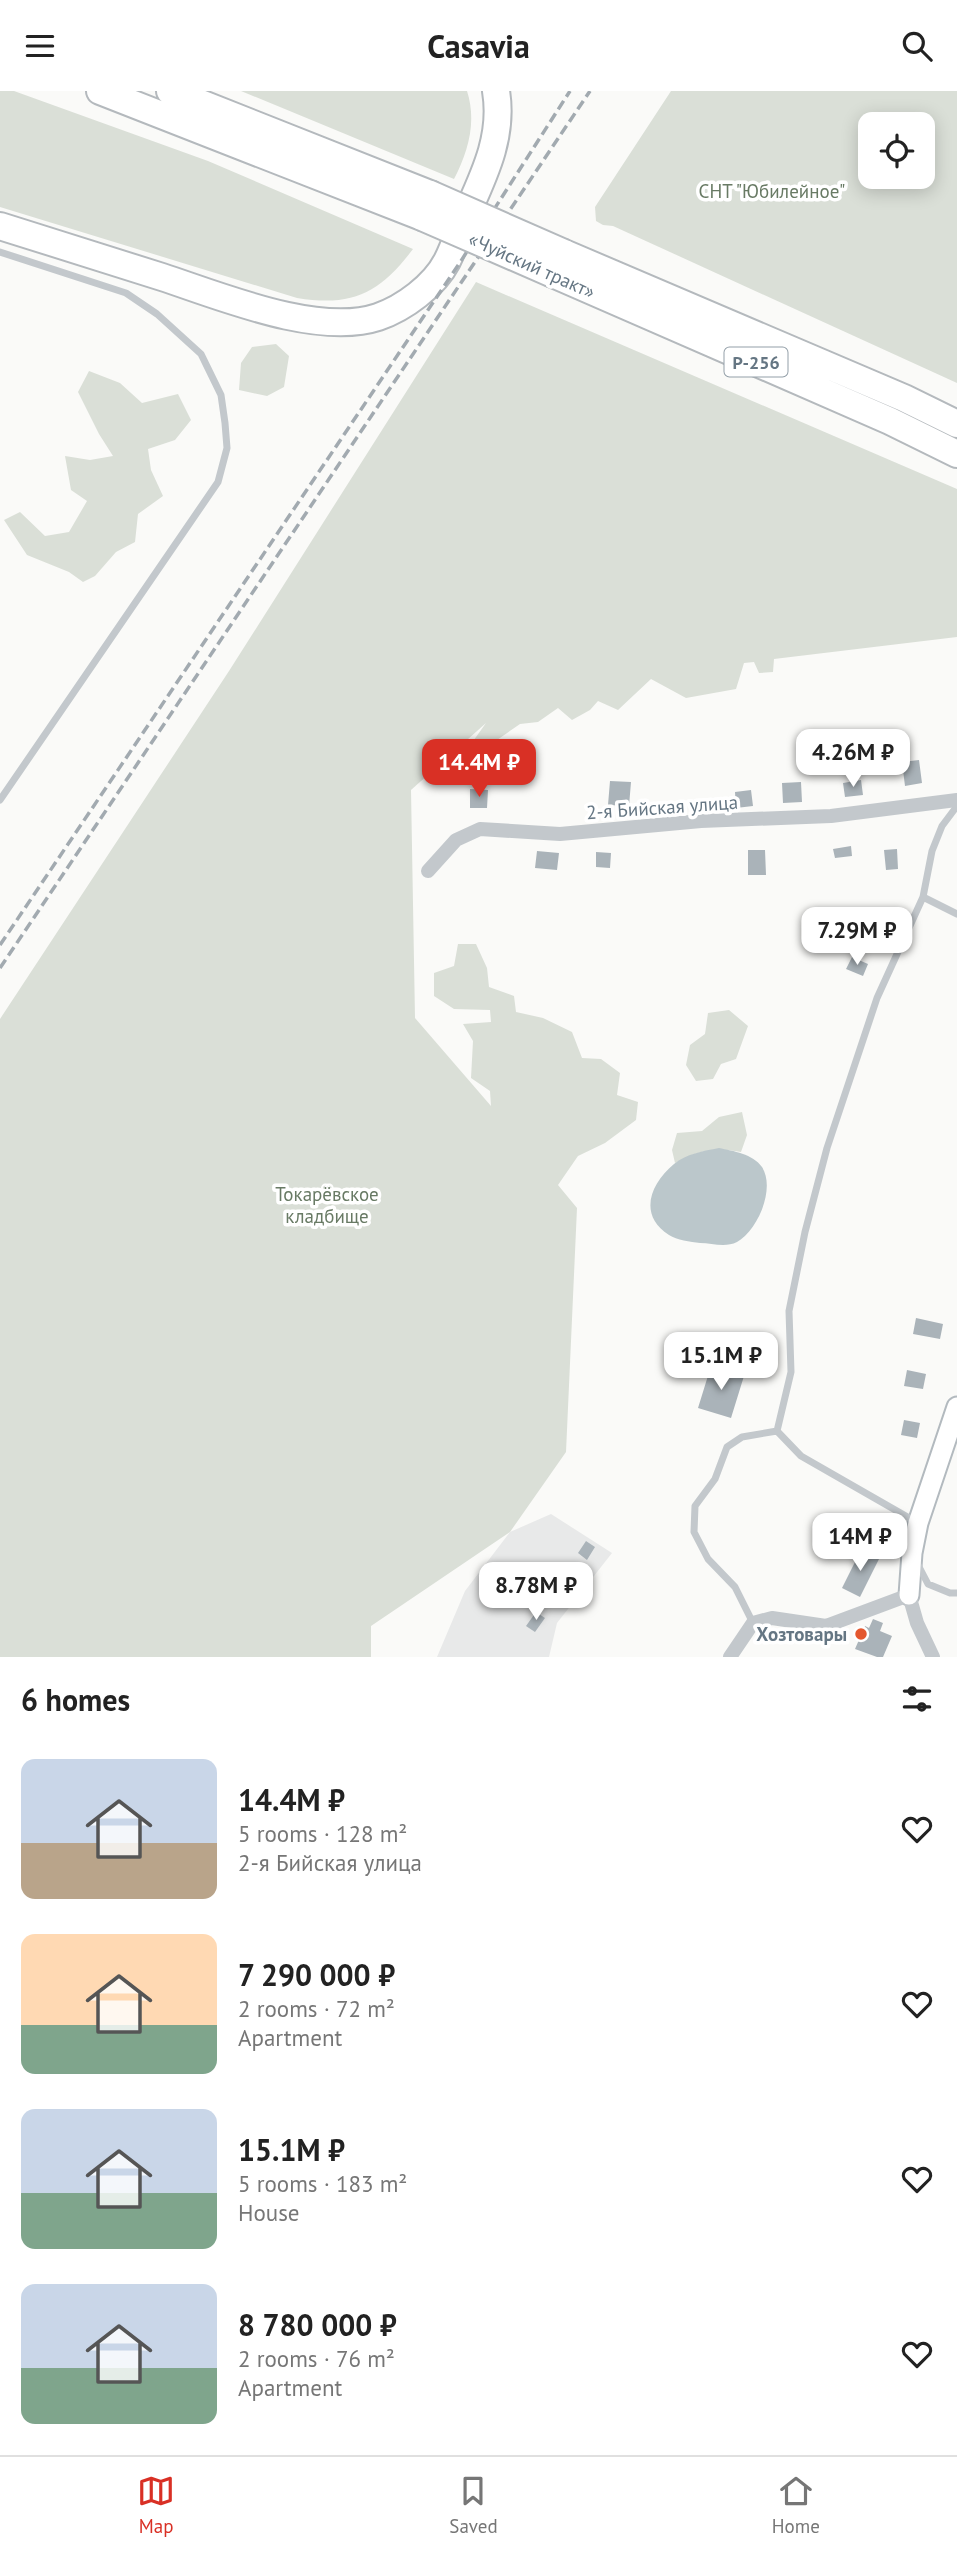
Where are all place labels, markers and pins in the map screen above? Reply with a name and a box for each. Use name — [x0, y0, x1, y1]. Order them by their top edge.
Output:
pin: 4.26M ₽ — [788, 729, 918, 789]
pin: 14.4M ₽ — [414, 739, 544, 799]
pin: 7.29M ₽ — [792, 907, 922, 967]
pin: 15.1M ₽ — [656, 1333, 786, 1392]
pin: 14M ₽ — [811, 1513, 909, 1573]
pin: 8.78M ₽ — [471, 1563, 601, 1622]
place label: Хозтовары — [756, 1622, 847, 1646]
marker: Хозтовары — [853, 1626, 869, 1642]

